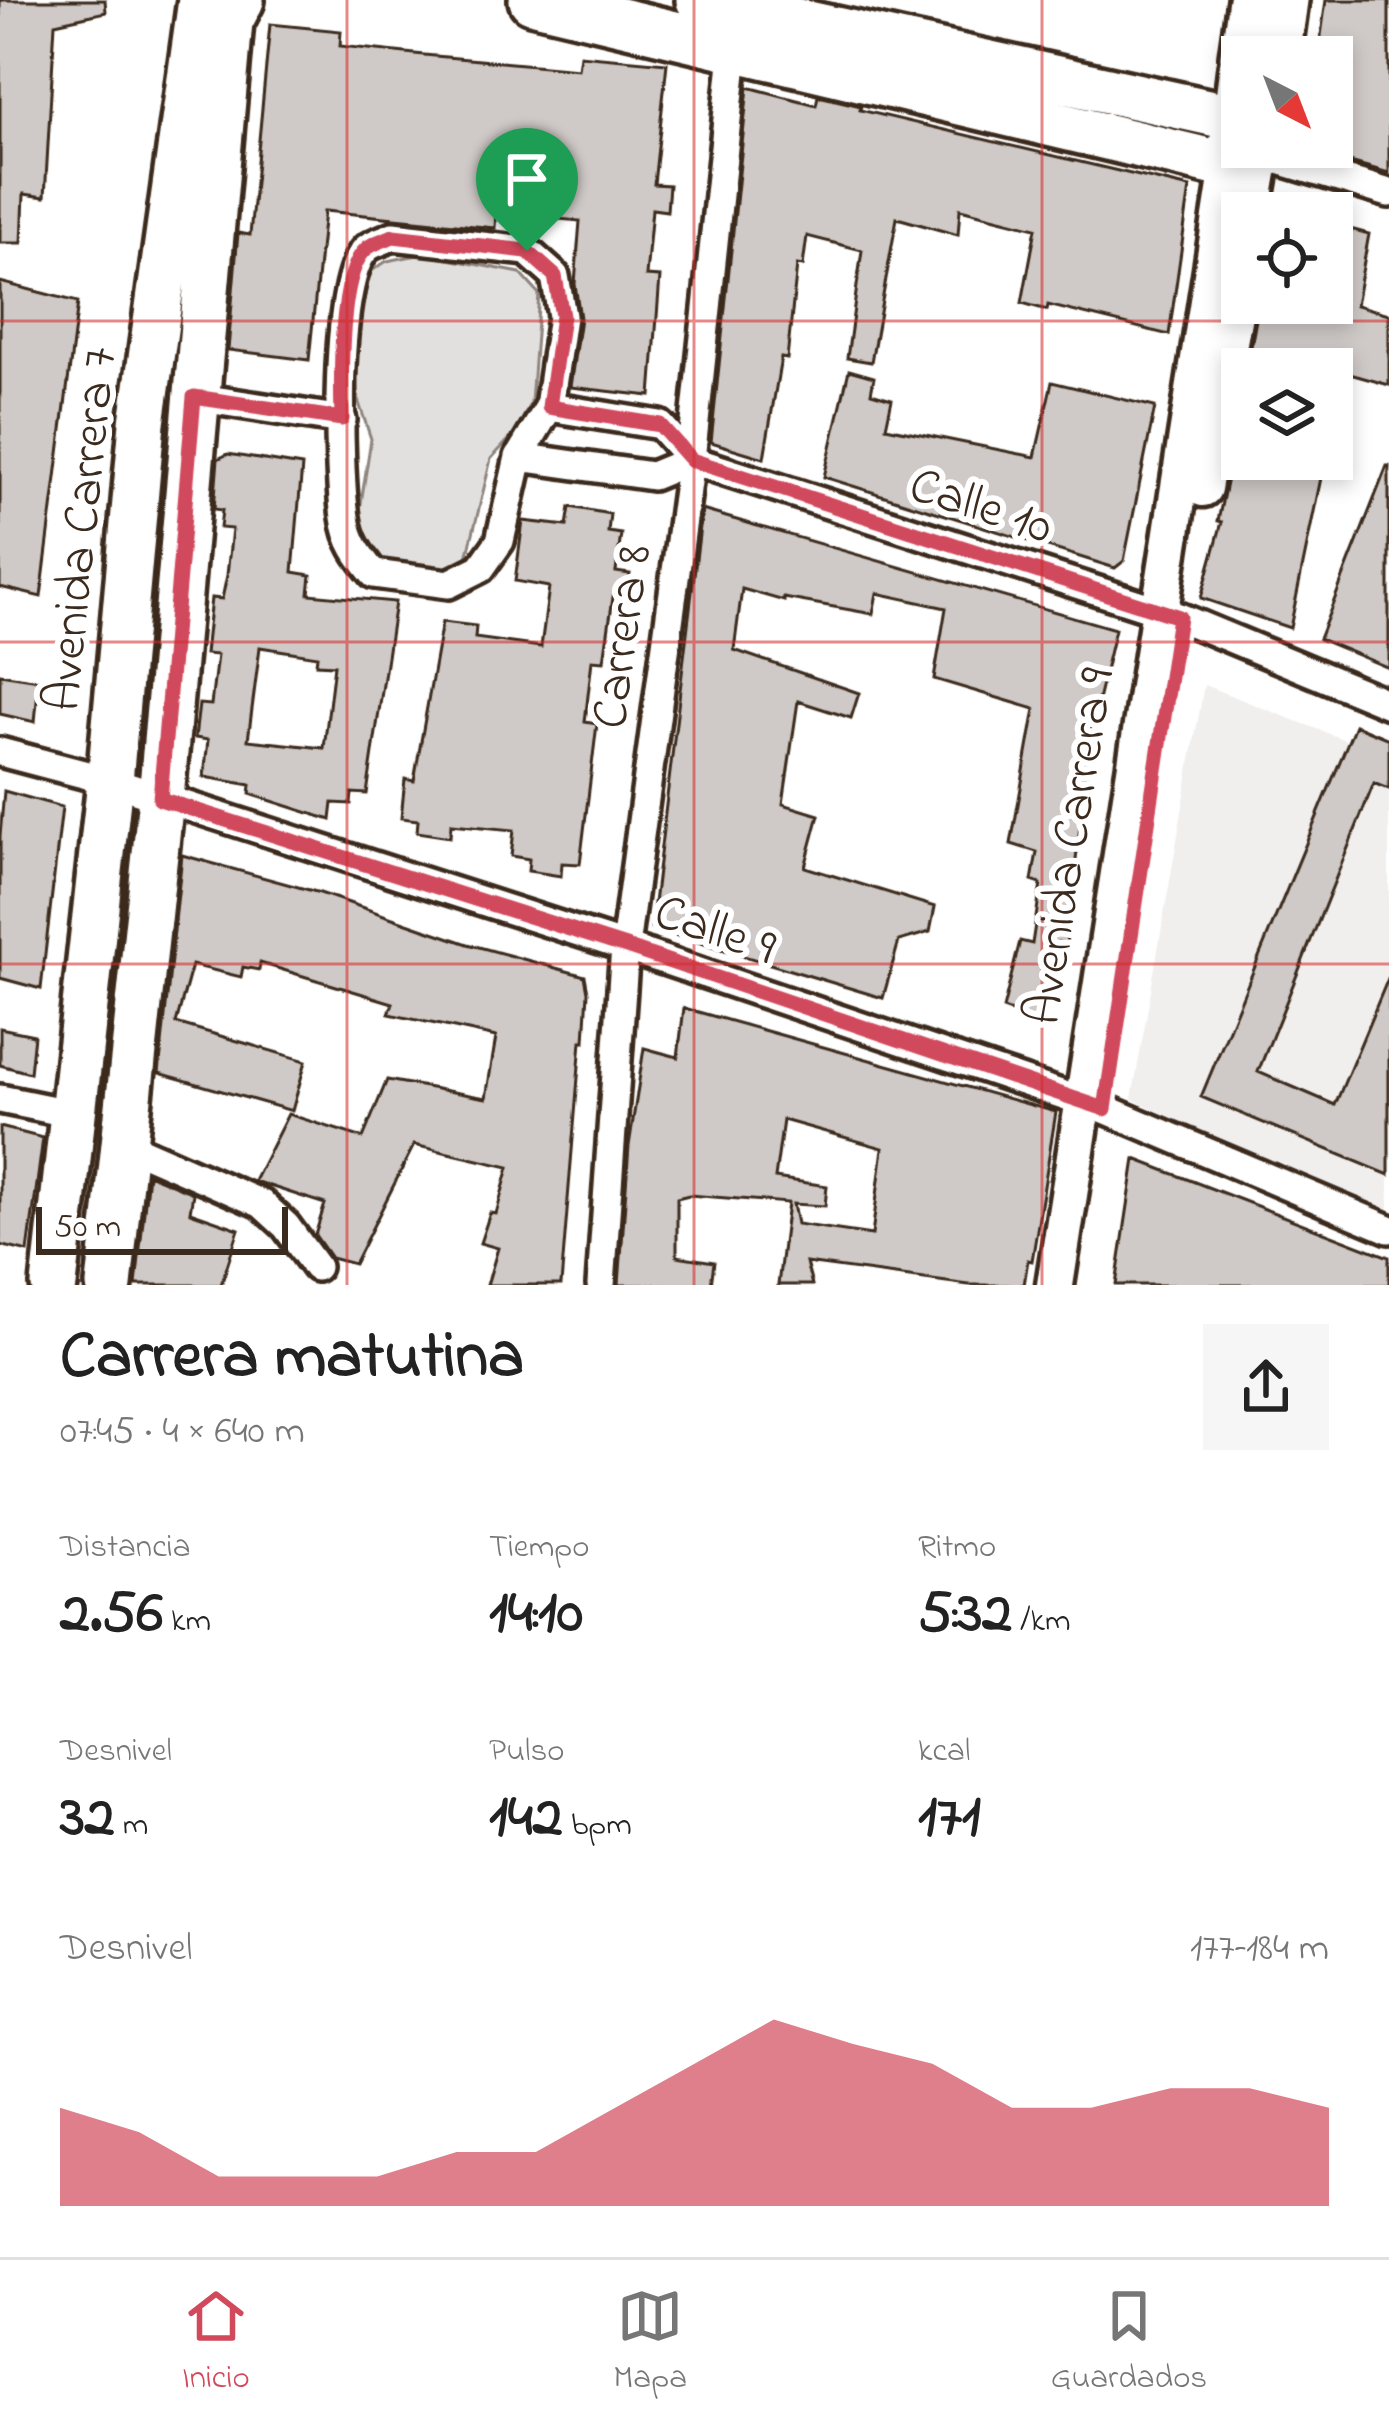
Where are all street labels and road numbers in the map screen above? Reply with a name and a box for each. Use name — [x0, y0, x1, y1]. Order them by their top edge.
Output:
street label: Avenida Carrera 7 — [27, 344, 140, 715]
street label: Calle 10 — [899, 450, 1062, 567]
street label: Carrera 8 — [574, 540, 674, 734]
street label: Avenida Carrera 9 — [1007, 663, 1138, 1031]
street label: Calle 9 — [644, 877, 785, 988]

